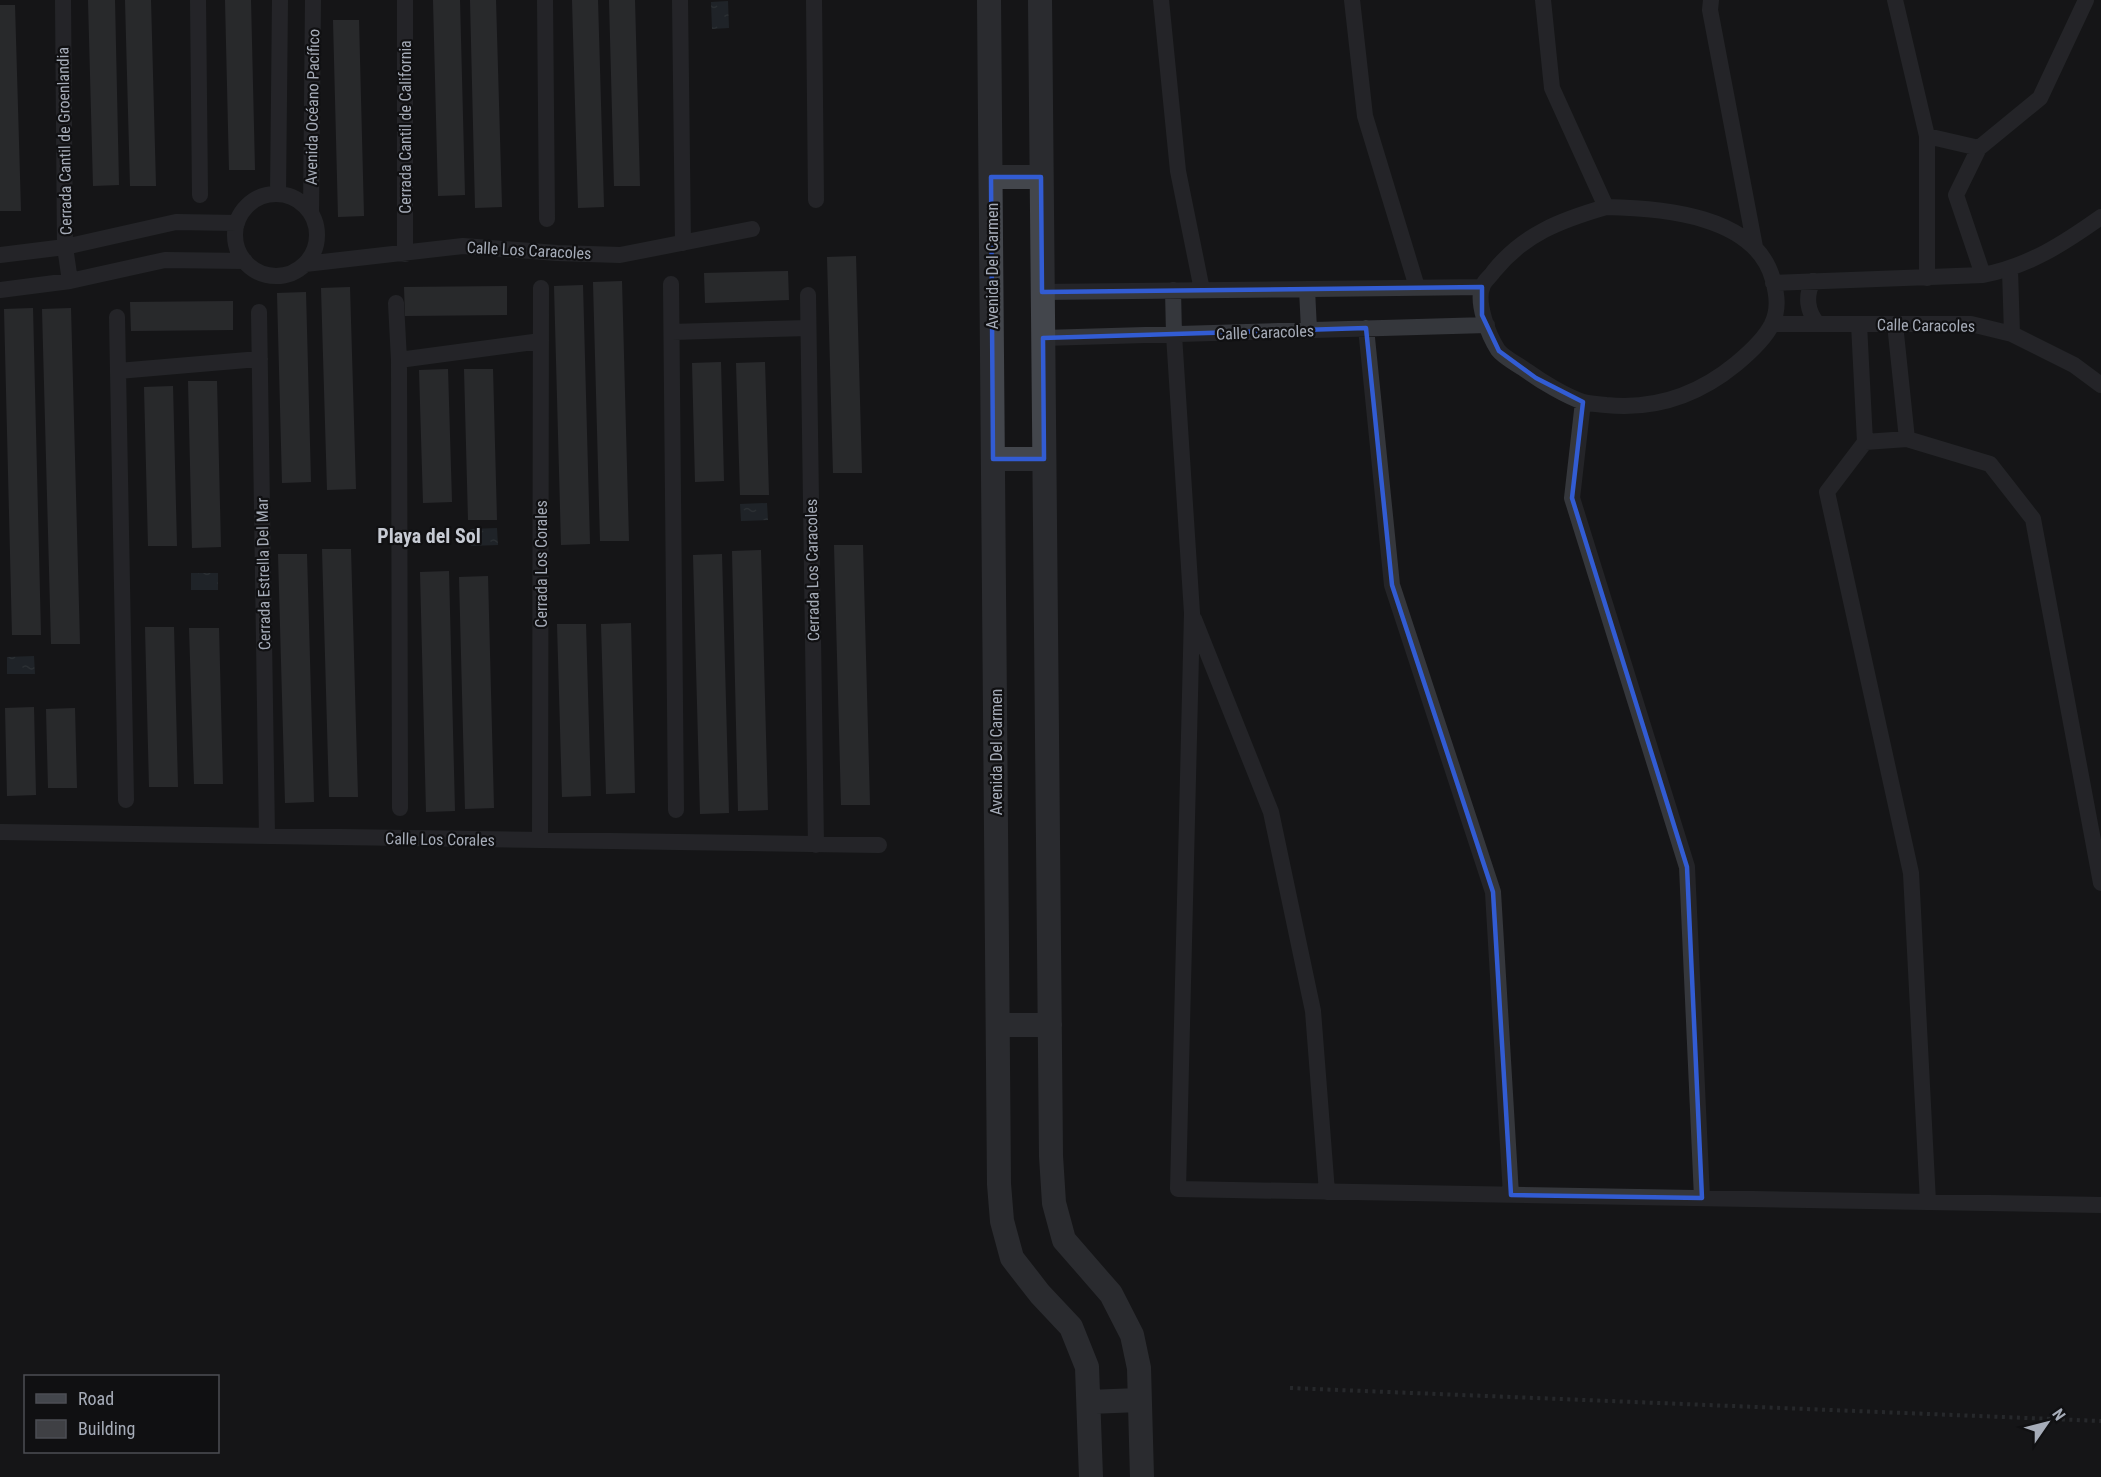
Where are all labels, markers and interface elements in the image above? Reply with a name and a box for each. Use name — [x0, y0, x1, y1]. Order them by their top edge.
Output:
street label: Avenida Océano Pacífico — [302, 29, 323, 185]
street label: Cerrada Cantil de California — [396, 40, 415, 214]
street label: Cerrada Cantil de Groenlandia — [53, 47, 76, 235]
street label: Avenida Del Carmen — [983, 203, 1002, 329]
street label: Calle Los Caracoles — [466, 238, 592, 263]
street label: Calle Caracoles — [1877, 315, 1975, 336]
street label: Calle Caracoles — [1216, 321, 1314, 344]
street label: Cerrada Estrella Del Mar — [253, 497, 274, 650]
street label: Cerrada Los Caracoles — [802, 499, 823, 641]
street label: Cerrada Los Corales — [532, 500, 551, 628]
district label: Playa del Sol — [377, 524, 481, 548]
street label: Avenida Del Carmen — [987, 689, 1006, 815]
street label: Calle Los Corales — [385, 829, 495, 850]
legend — [24, 1375, 219, 1453]
text: Road — [78, 1388, 114, 1409]
north arrow — [2017, 1393, 2077, 1453]
text: N — [2048, 1405, 2069, 1424]
text: Building — [78, 1418, 135, 1439]

